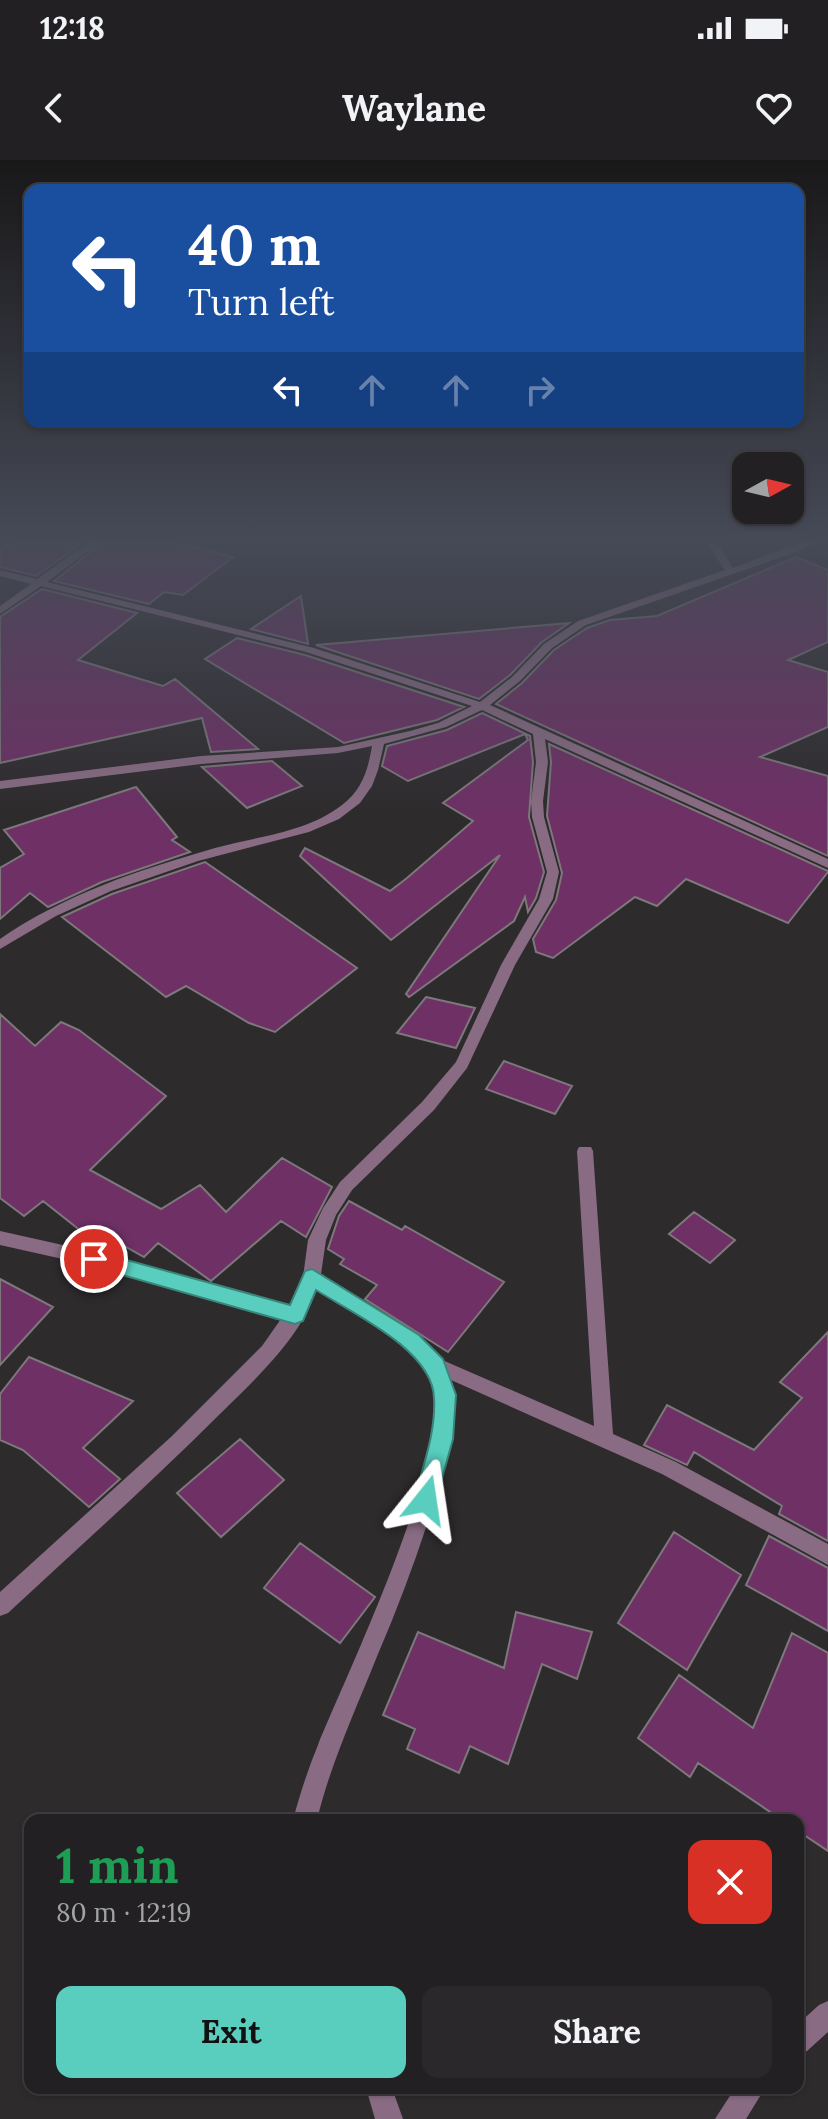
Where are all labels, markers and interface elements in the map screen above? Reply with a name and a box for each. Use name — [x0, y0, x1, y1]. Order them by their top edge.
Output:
text: 12:18 — [40, 9, 105, 47]
text: Waylane — [342, 85, 486, 131]
icon: back — [32, 86, 76, 130]
icon: heart — [752, 86, 796, 130]
text: 40 m — [188, 209, 321, 280]
icon: left — [56, 216, 160, 320]
text: Turn left — [188, 279, 335, 325]
icon: left — [266, 368, 310, 412]
icon: ahead — [350, 368, 394, 412]
icon: ahead — [434, 368, 478, 412]
icon: right — [518, 368, 562, 412]
north arrow — [732, 452, 804, 524]
map controls — [732, 452, 804, 524]
pin — [60, 1225, 128, 1293]
icon: arrive — [72, 1237, 116, 1281]
position arrow — [384, 1458, 468, 1542]
text: 1 min — [56, 1835, 179, 1896]
button: close — [688, 1840, 772, 1924]
text: 80 m · 12:19 — [56, 1896, 191, 1929]
button: Exit — [56, 1986, 406, 2078]
button: Share — [422, 1986, 772, 2078]

